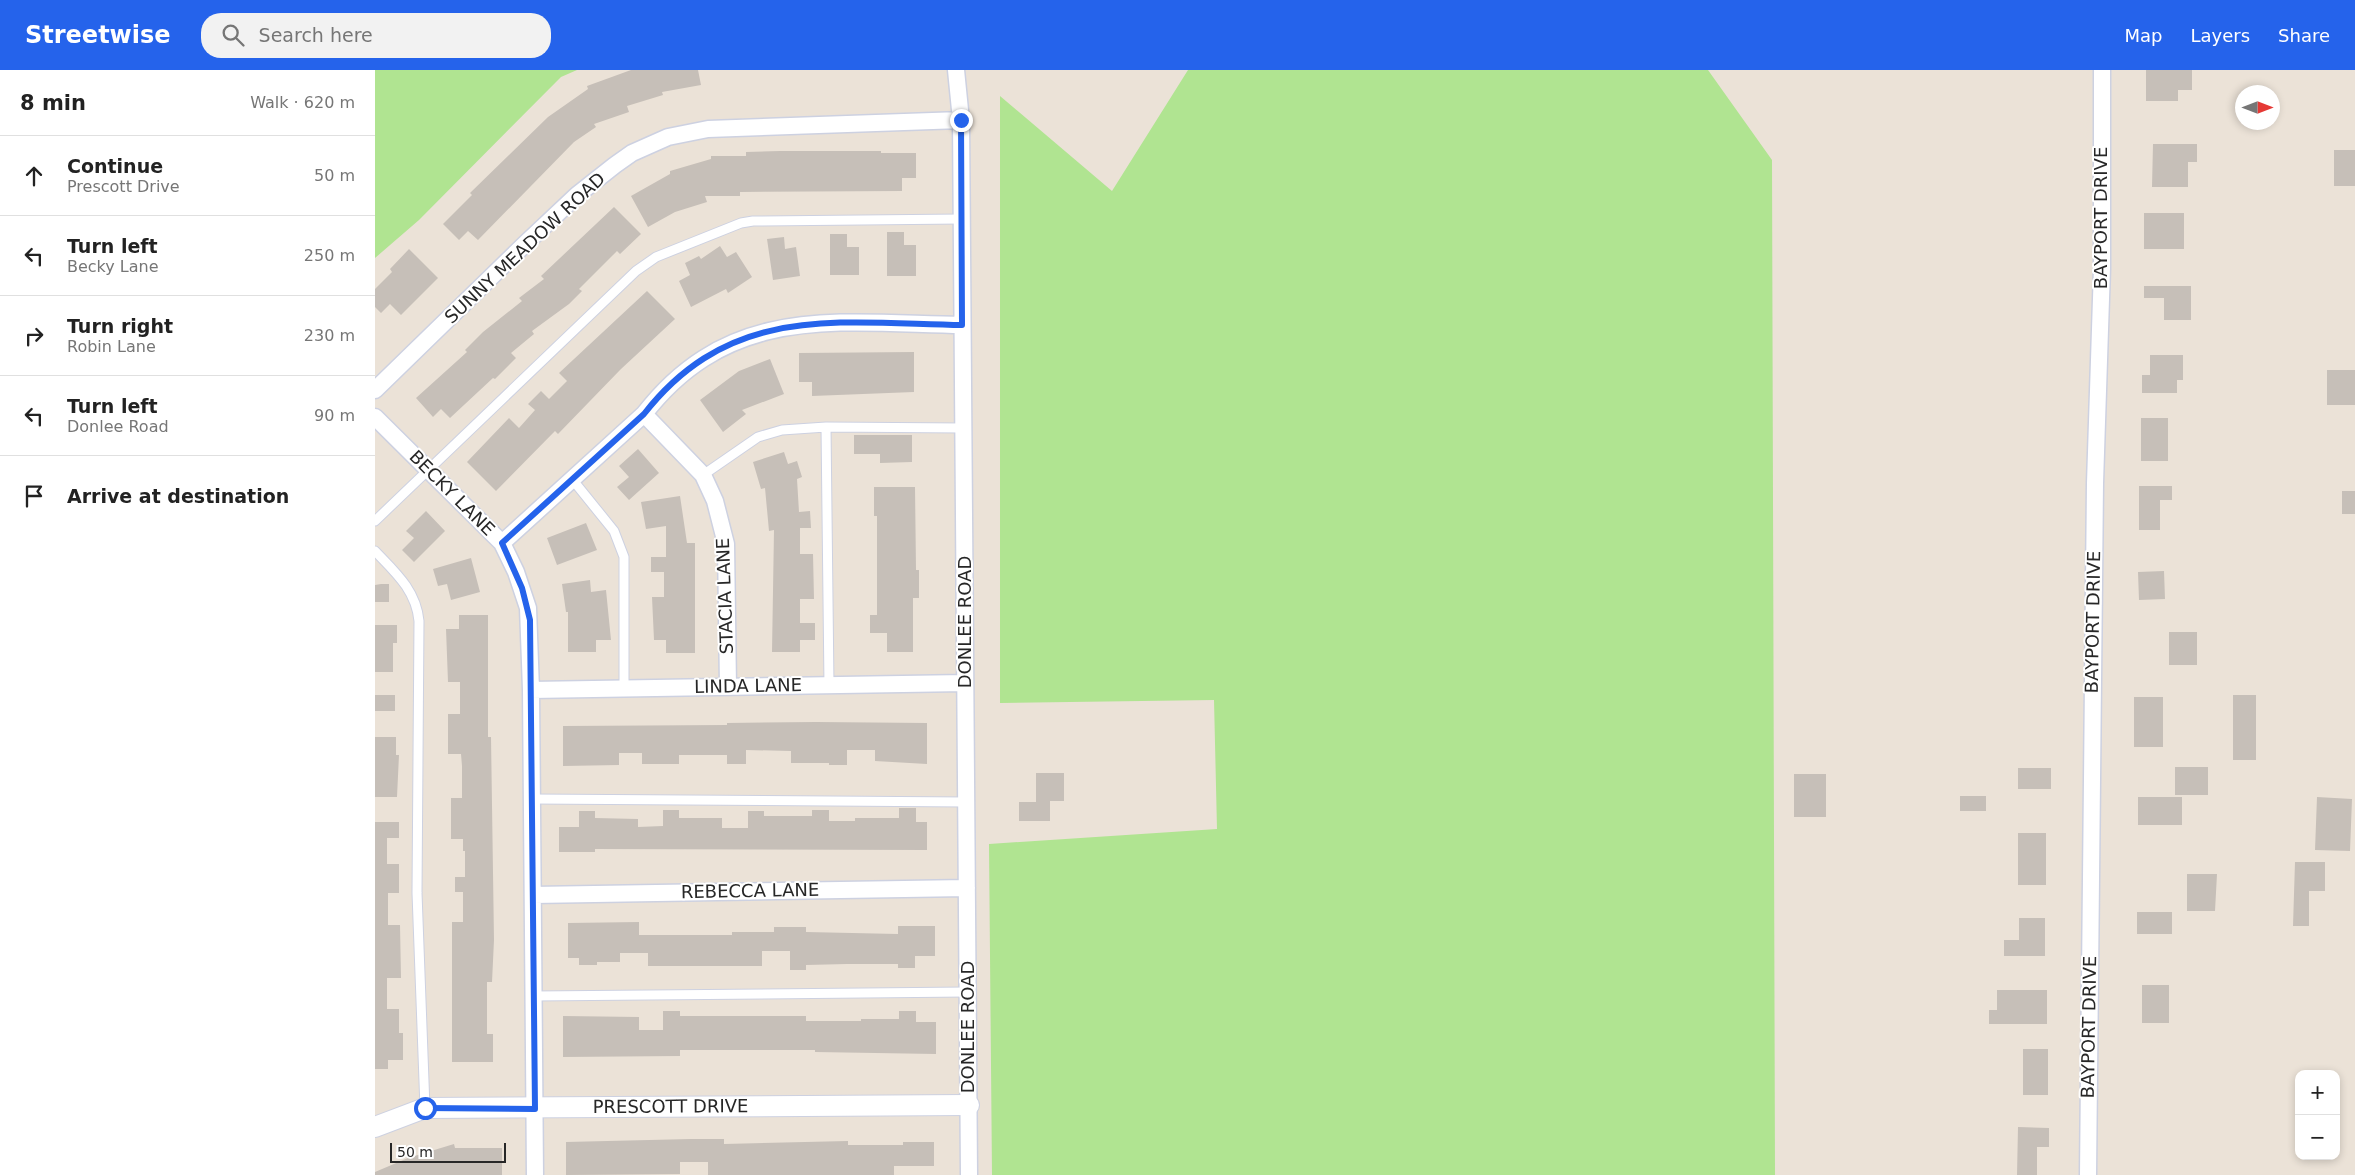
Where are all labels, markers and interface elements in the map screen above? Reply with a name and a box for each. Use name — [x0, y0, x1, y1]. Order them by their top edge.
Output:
search box — [201, 13, 551, 58]
text: Streetwise — [25, 21, 171, 49]
icon: search — [219, 21, 247, 49]
text: Search here — [259, 24, 373, 46]
text: Map — [2124, 25, 2162, 46]
text: Layers — [2190, 25, 2250, 46]
text: Share — [2278, 25, 2330, 46]
north arrow — [2235, 85, 2280, 130]
text: 8 min — [20, 91, 86, 115]
text: Walk · 620 m — [250, 93, 355, 112]
route end — [950, 109, 973, 132]
street label: BAYPORT DRIVE — [2090, 147, 2111, 289]
text: Continue — [67, 155, 163, 177]
icon: ahead — [20, 162, 48, 190]
text: 50 m — [314, 166, 355, 185]
street label: SUNNY MEADOW ROAD — [440, 168, 609, 327]
text: Prescott Drive — [67, 177, 180, 196]
text: Turn left — [67, 235, 158, 257]
icon: left — [20, 242, 48, 270]
text: 250 m — [304, 246, 355, 265]
text: Becky Lane — [67, 257, 159, 276]
text: Turn right — [67, 315, 173, 337]
icon: right — [20, 322, 48, 350]
text: 230 m — [304, 326, 355, 345]
text: Robin Lane — [67, 337, 156, 356]
text: Turn left — [67, 395, 158, 417]
icon: left — [20, 402, 48, 430]
text: 90 m — [314, 406, 355, 425]
text: Donlee Road — [67, 417, 169, 436]
street label: BECKY LANE — [405, 446, 499, 540]
icon: arrive — [20, 482, 48, 510]
text: Arrive at destination — [67, 485, 289, 507]
street label: STACIA LANE — [712, 537, 737, 655]
street label: BAYPORT DRIVE — [2081, 551, 2104, 693]
street label: DONLEE ROAD — [954, 556, 975, 688]
street label: LINDA LANE — [694, 674, 802, 697]
street label: REBECCA LANE — [681, 879, 819, 902]
street label: BAYPORT DRIVE — [2077, 956, 2100, 1098]
street label: DONLEE ROAD — [957, 961, 978, 1093]
map controls — [2295, 1070, 2340, 1160]
button: + — [2295, 1070, 2340, 1115]
street label: PRESCOTT DRIVE — [593, 1095, 748, 1117]
route start — [414, 1097, 437, 1120]
button: − — [2295, 1115, 2340, 1160]
scale bar — [390, 1140, 506, 1163]
text: 50 m — [397, 1144, 433, 1160]

